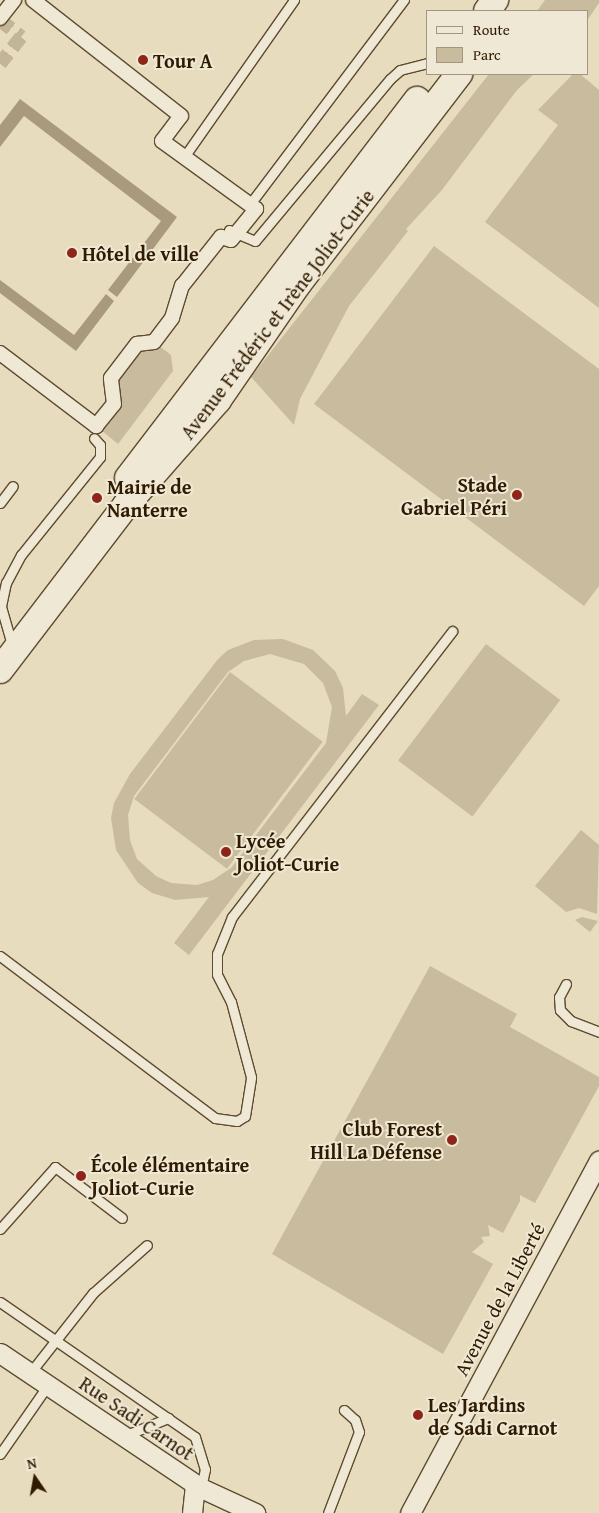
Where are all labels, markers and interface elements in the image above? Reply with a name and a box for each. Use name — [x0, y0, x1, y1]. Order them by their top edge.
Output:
legend — [426, 10, 589, 75]
text: Route — [473, 19, 510, 40]
text: Parc — [473, 44, 501, 65]
place label: Tour A — [153, 48, 213, 72]
marker: Tour A — [137, 54, 149, 66]
street label: Avenue Frédéric et Irène Joliot-Curie — [175, 184, 379, 444]
place label: Hôtel de ville — [82, 241, 199, 265]
marker: Hôtel de ville — [66, 247, 78, 259]
place label: Stade Gabriel Péri — [401, 472, 507, 519]
place label: Mairie de Nanterre — [107, 474, 192, 521]
marker: Stade Gabriel Péri — [511, 489, 523, 501]
marker: Mairie de Nanterre — [91, 492, 103, 504]
place label: Lycée Joliot-Curie — [236, 828, 339, 875]
marker: Lycée Joliot-Curie — [220, 846, 232, 858]
place label: Club Forest Hill La Défense — [310, 1116, 442, 1163]
marker: Club Forest Hill La Défense — [446, 1134, 458, 1146]
place label: École élémentaire Joliot-Curie — [91, 1152, 249, 1199]
marker: École élémentaire Joliot-Curie — [75, 1170, 87, 1182]
street label: Avenue de la Liberté — [449, 1219, 549, 1379]
street label: Rue Sadi Carnot — [75, 1371, 199, 1465]
place label: Les Jardins de Sadi Carnot — [428, 1392, 557, 1439]
marker: Les Jardins de Sadi Carnot — [412, 1409, 424, 1421]
north arrow — [10, 1453, 60, 1503]
text: N — [25, 1453, 39, 1474]

